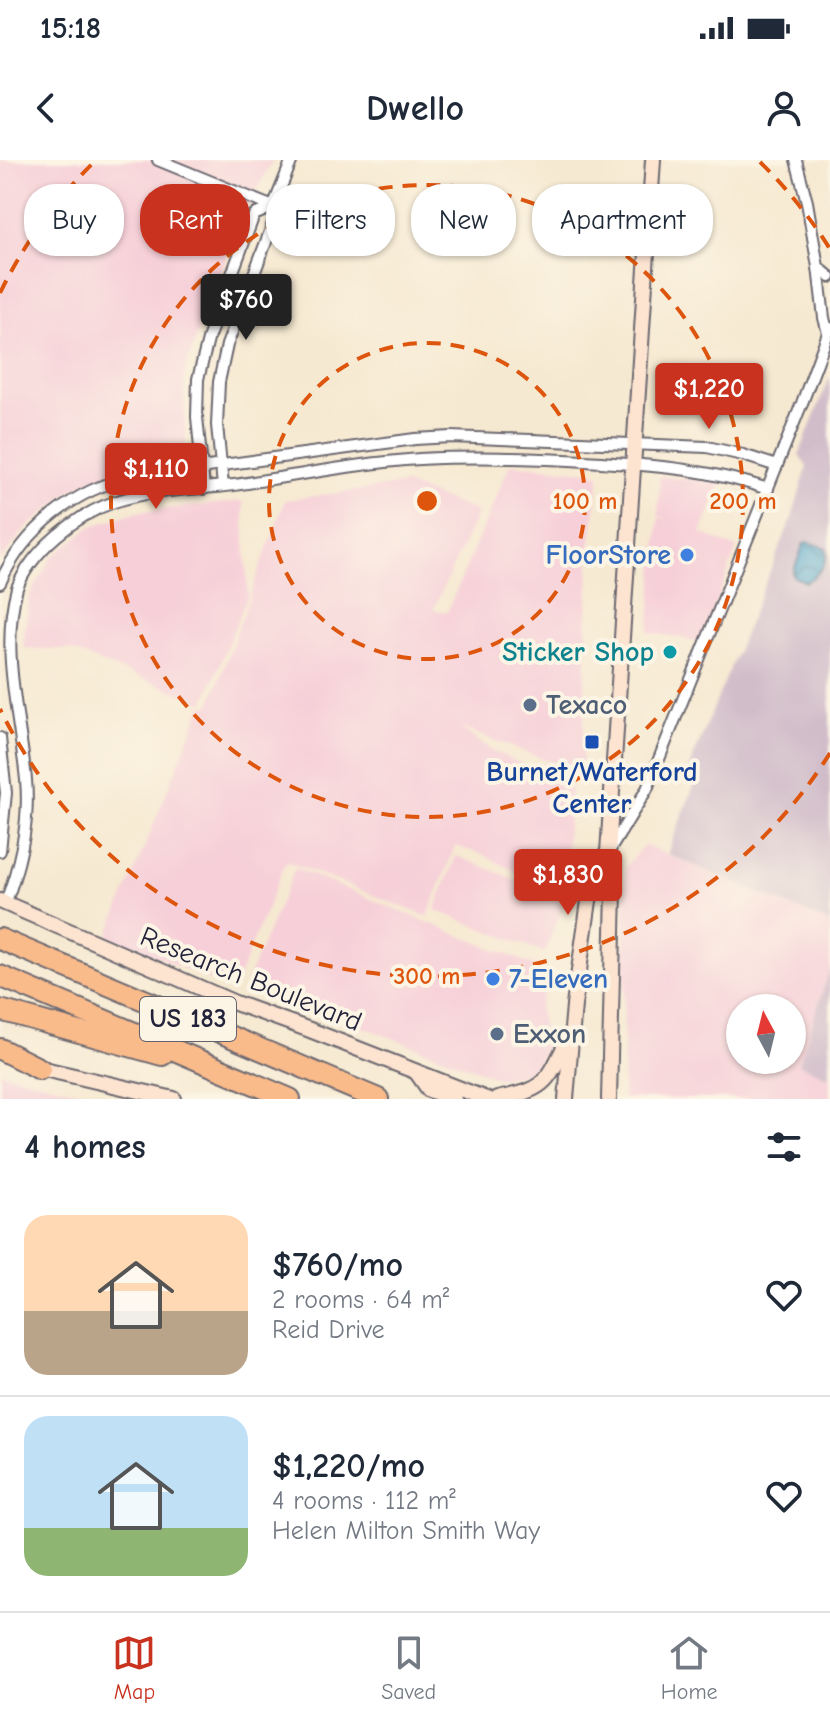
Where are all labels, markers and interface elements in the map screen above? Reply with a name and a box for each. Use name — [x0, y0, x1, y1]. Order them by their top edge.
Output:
text: 15:18 — [40, 11, 101, 46]
icon: back — [24, 86, 68, 130]
icon: person — [762, 86, 806, 130]
text: Dwello — [366, 88, 464, 129]
chip: Buy — [24, 184, 124, 256]
chip: Rent — [140, 184, 250, 256]
chip: Filters — [266, 184, 395, 256]
chip: New — [411, 184, 516, 256]
chip: Apartment — [532, 184, 713, 256]
pin: $760 — [199, 274, 293, 342]
text: $760 — [219, 285, 273, 315]
pin: $1,220 — [644, 363, 774, 431]
text: $1,220 — [673, 374, 745, 404]
pin: $1,110 — [91, 443, 221, 511]
text: $1,110 — [123, 454, 189, 484]
centre of rings — [413, 487, 441, 515]
text: 100 m — [553, 487, 617, 515]
text: 200 m — [709, 487, 777, 515]
place label: FloorStore — [545, 539, 671, 571]
marker: FloorStore — [678, 546, 696, 564]
place label: Sticker Shop — [502, 636, 654, 668]
marker: Sticker Shop — [661, 643, 679, 661]
place label: Texaco — [546, 689, 627, 721]
marker: Texaco — [521, 696, 539, 714]
marker: Burnet/Waterford Center — [583, 733, 601, 751]
place label: Burnet/Waterford Center — [486, 756, 698, 820]
pin: $1,830 — [503, 849, 633, 917]
text: $1,830 — [532, 860, 604, 890]
street label: Research Boulevard — [136, 920, 366, 1038]
text: 300 m — [394, 962, 460, 990]
place label: 7-Eleven — [509, 963, 608, 995]
marker: 7-Eleven — [484, 970, 502, 988]
north arrow — [726, 994, 806, 1074]
map controls — [726, 994, 806, 1074]
road number: US 183 — [140, 997, 236, 1041]
place label: Exxon — [513, 1018, 586, 1050]
marker: Exxon — [488, 1025, 506, 1043]
icon: filters — [762, 1125, 806, 1169]
text: 4 homes — [24, 1127, 146, 1167]
text: $760/mo — [272, 1245, 403, 1285]
icon: home — [88, 1247, 184, 1343]
icon: heart — [762, 1273, 806, 1317]
text: 2 rooms · 64 m² — [272, 1285, 449, 1315]
text: Reid Drive — [272, 1315, 385, 1345]
text: $1,220/mo — [272, 1446, 425, 1486]
icon: home — [88, 1448, 184, 1544]
icon: heart — [762, 1474, 806, 1518]
text: 4 rooms · 112 m² — [272, 1486, 456, 1516]
text: Helen Milton Smith Way — [272, 1516, 540, 1546]
tab: Map — [112, 1631, 156, 1705]
tab: Saved — [381, 1631, 436, 1705]
tab: Home — [661, 1631, 718, 1705]

